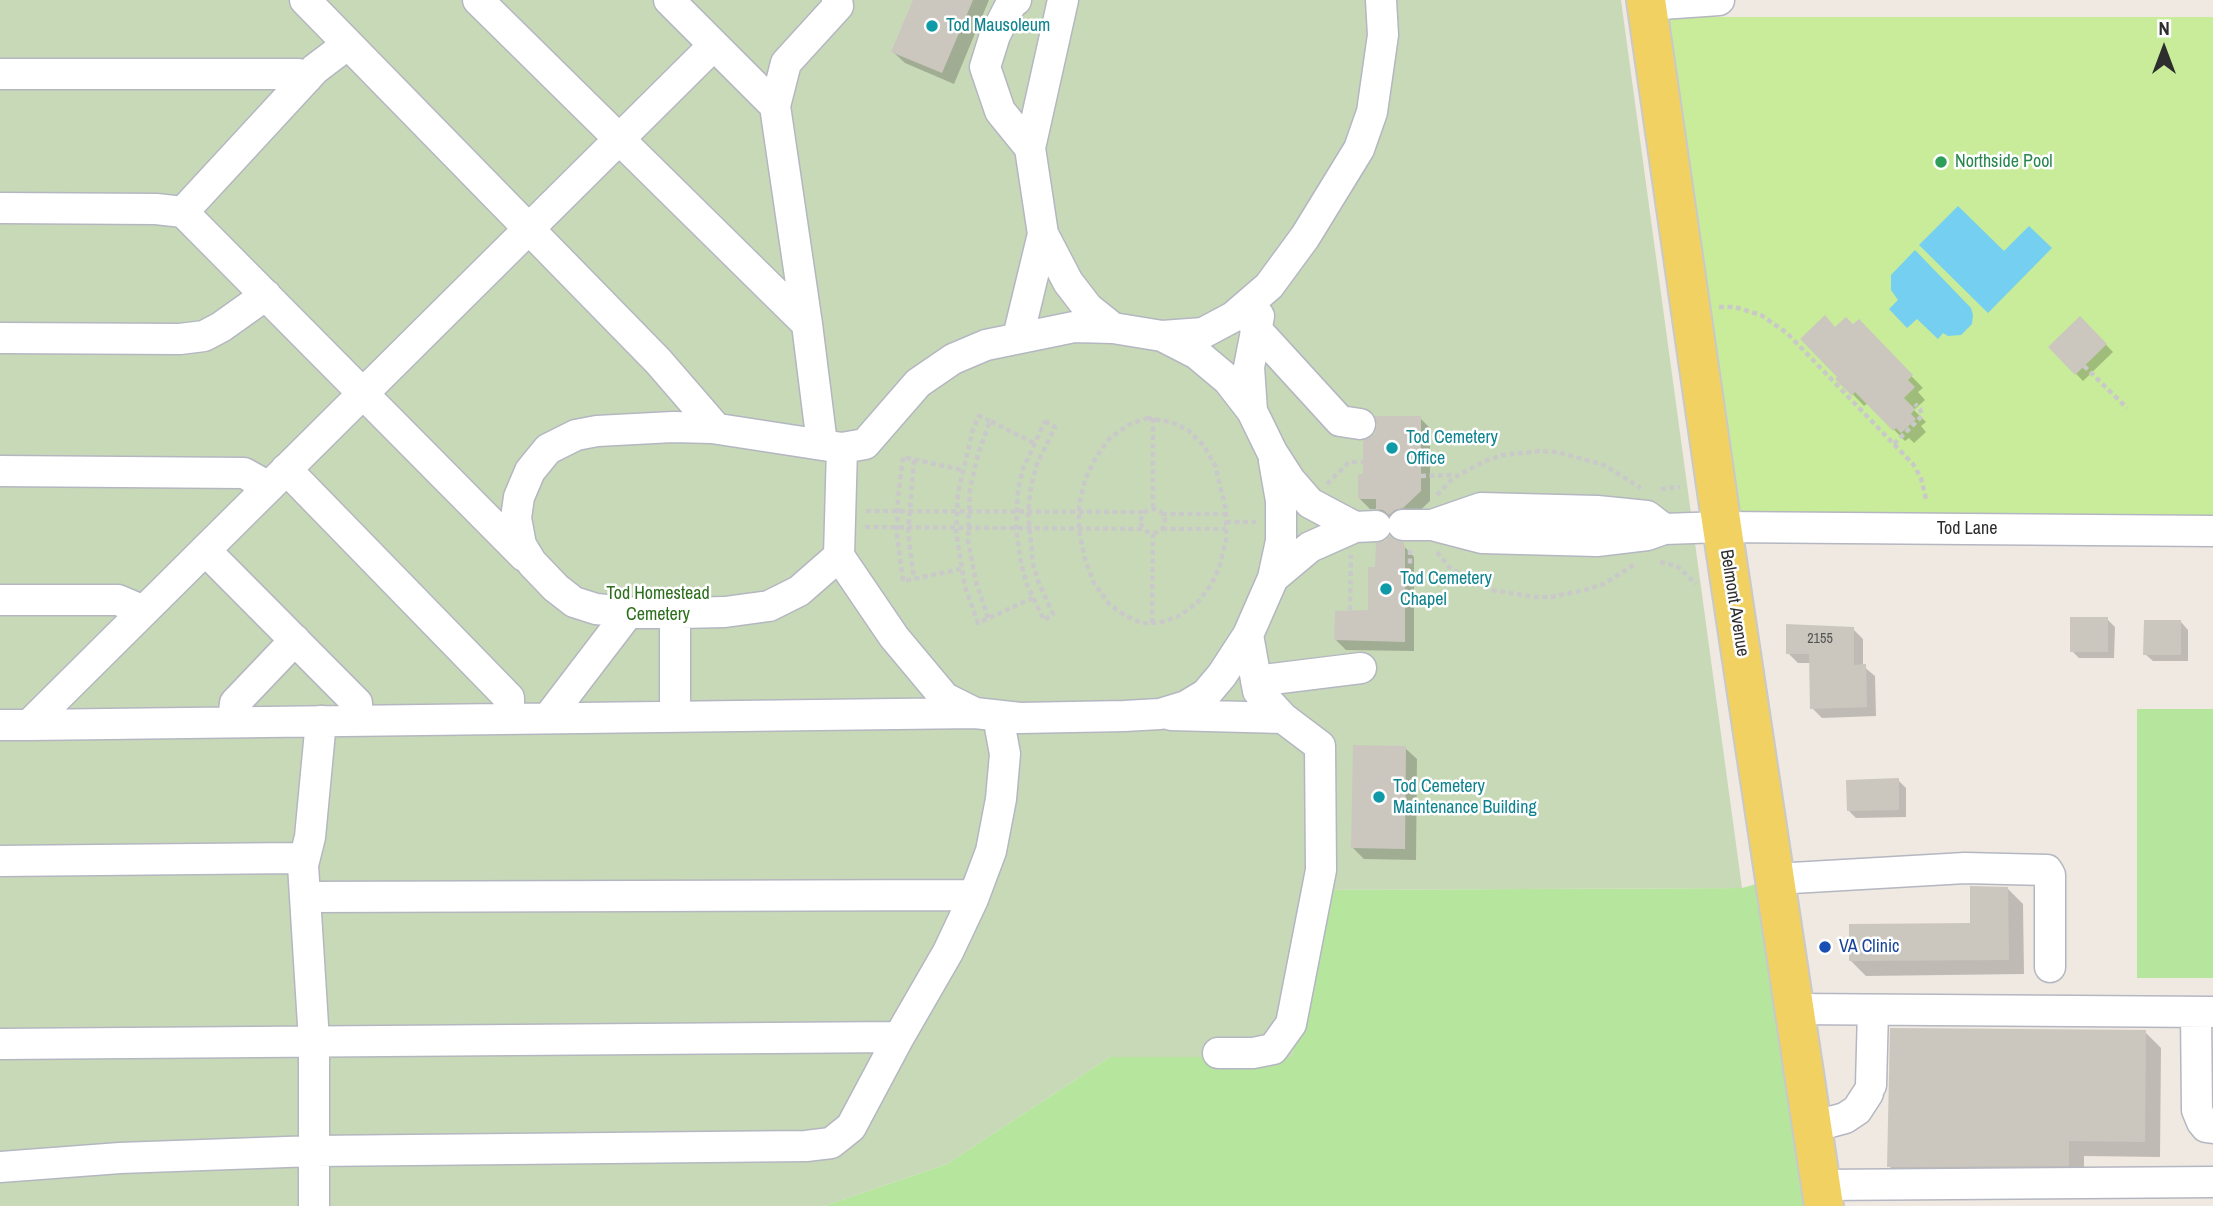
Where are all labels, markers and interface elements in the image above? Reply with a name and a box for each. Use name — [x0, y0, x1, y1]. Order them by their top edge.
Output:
north arrow — [2129, 14, 2199, 84]
place label: Tod Mausoleum — [946, 15, 1050, 37]
text: N — [2158, 15, 2170, 41]
marker: Tod Mausoleum — [924, 18, 940, 34]
place label: Northside Pool — [1955, 151, 2053, 173]
marker: Northside Pool — [1933, 154, 1949, 170]
place label: Tod Cemetery Office — [1406, 427, 1498, 470]
marker: Tod Cemetery Office — [1384, 440, 1400, 456]
street label: Tod Lane — [1937, 518, 1997, 540]
street label: Belmont Avenue — [1715, 548, 1753, 658]
place label: Tod Cemetery Chapel — [1400, 568, 1492, 610]
marker: Tod Cemetery Chapel — [1378, 581, 1394, 597]
park label: Tod Homestead Cemetery — [606, 583, 710, 626]
house number: 2155 — [1807, 631, 1833, 647]
place label: Tod Cemetery Maintenance Building — [1393, 776, 1537, 818]
marker: Tod Cemetery Maintenance Building — [1371, 789, 1387, 805]
place label: VA Clinic — [1839, 936, 1899, 958]
marker: VA Clinic — [1817, 939, 1833, 955]

